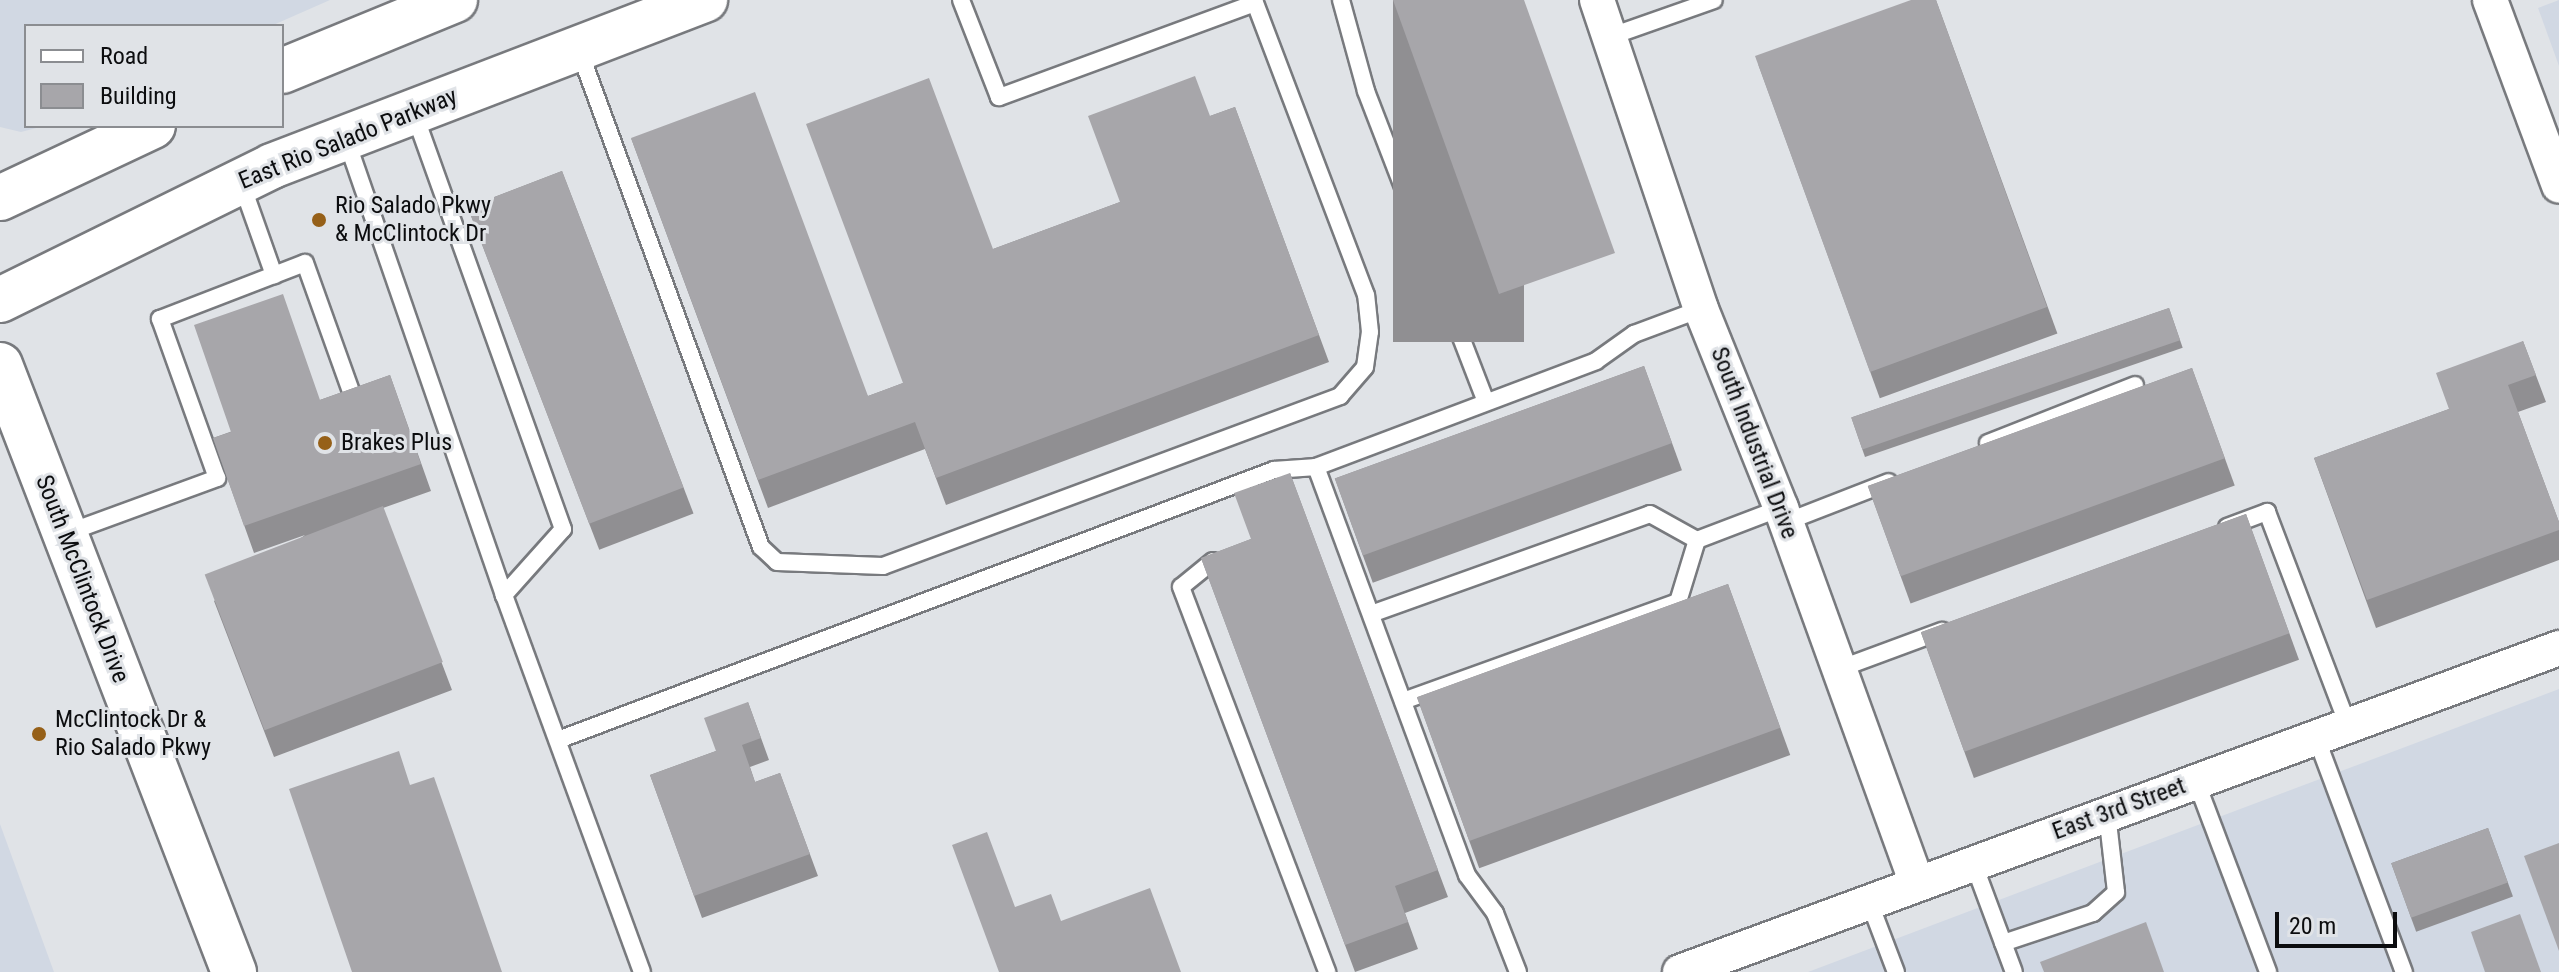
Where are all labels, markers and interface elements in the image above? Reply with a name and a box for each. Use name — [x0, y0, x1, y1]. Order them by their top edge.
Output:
legend — [24, 24, 284, 128]
text: Road — [100, 42, 148, 70]
text: Building — [100, 82, 177, 110]
street label: East Rio Salado Parkway — [235, 82, 461, 196]
place label: Rio Salado Pkwy & McClintock Dr — [335, 192, 491, 248]
marker: Rio Salado Pkwy & McClintock Dr — [310, 211, 328, 229]
street label: South Industrial Drive — [1704, 343, 1804, 543]
place label: Brakes Plus — [341, 429, 452, 457]
marker: Brakes Plus — [316, 434, 334, 452]
street label: South McClintock Drive — [29, 471, 135, 687]
place label: McClintock Dr & Rio Salado Pkwy — [55, 706, 211, 762]
marker: McClintock Dr & Rio Salado Pkwy — [30, 725, 48, 743]
street label: East 3rd Street — [2048, 772, 2190, 846]
scale bar — [2279, 896, 2401, 946]
text: 20 m — [2289, 912, 2336, 940]

